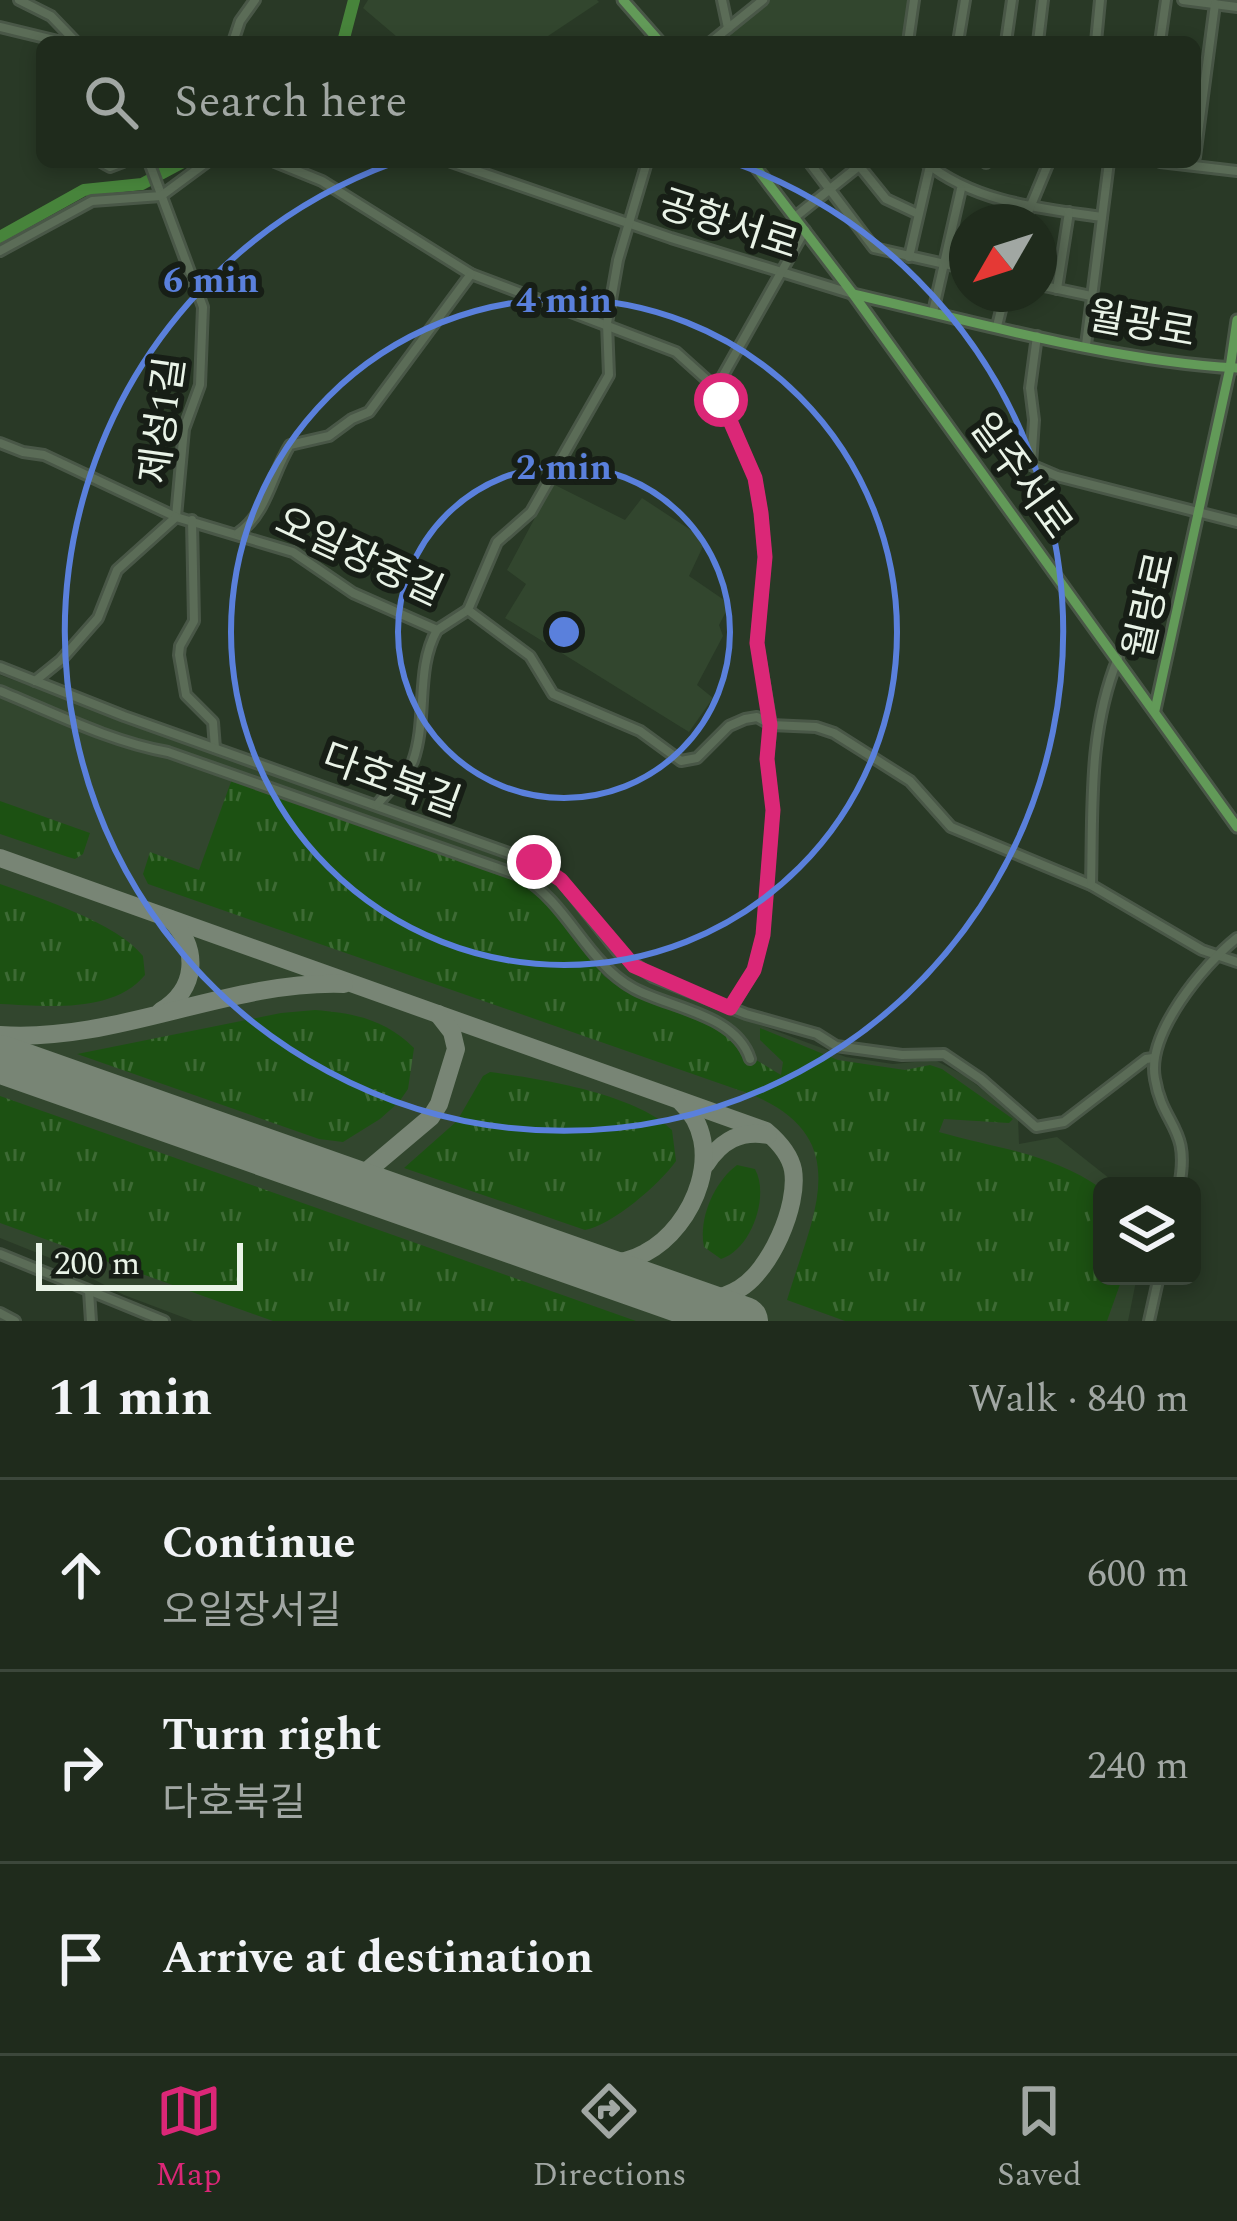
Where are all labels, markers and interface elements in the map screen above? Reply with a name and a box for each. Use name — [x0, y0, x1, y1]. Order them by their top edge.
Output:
search box — [36, 36, 1201, 168]
text: Search here — [174, 68, 407, 137]
icon: search — [78, 69, 144, 135]
street label: 공항서로 — [651, 175, 806, 276]
north arrow — [949, 204, 1057, 312]
text: 6 min — [163, 254, 259, 309]
text: 4 min — [516, 274, 612, 329]
street label: 월광로 — [1083, 287, 1200, 364]
street label: 제성1길 — [125, 353, 202, 487]
route start — [694, 373, 748, 427]
street label: 일주서로 — [954, 401, 1086, 552]
text: 2 min — [516, 441, 612, 496]
street label: 오일장중길 — [265, 493, 453, 622]
street label: 월랑로 — [1110, 546, 1191, 665]
centre of rings — [543, 611, 585, 653]
street label: 다호북길 — [314, 729, 469, 834]
route end — [507, 835, 561, 889]
map controls — [1093, 1177, 1201, 1285]
button: layers — [1093, 1177, 1201, 1285]
scale bar — [36, 1237, 243, 1290]
text: 200 m — [54, 1239, 140, 1289]
text: 11 min — [48, 1360, 212, 1438]
text: Walk · 840 m — [968, 1370, 1189, 1429]
text: Continue — [162, 1509, 355, 1578]
icon: ahead — [48, 1542, 114, 1608]
text: 600 m — [1087, 1545, 1189, 1604]
text: 오일장서길 — [162, 1582, 341, 1641]
text: Turn right — [162, 1701, 381, 1770]
icon: right — [48, 1734, 114, 1800]
text: 240 m — [1087, 1737, 1189, 1796]
text: 다호북길 — [162, 1774, 306, 1833]
text: Arrive at destination — [162, 1924, 593, 1993]
icon: arrive — [48, 1926, 114, 1992]
tab: Map — [155, 2078, 222, 2200]
tab: Directions — [532, 2078, 686, 2200]
tab: Saved — [997, 2078, 1082, 2200]

